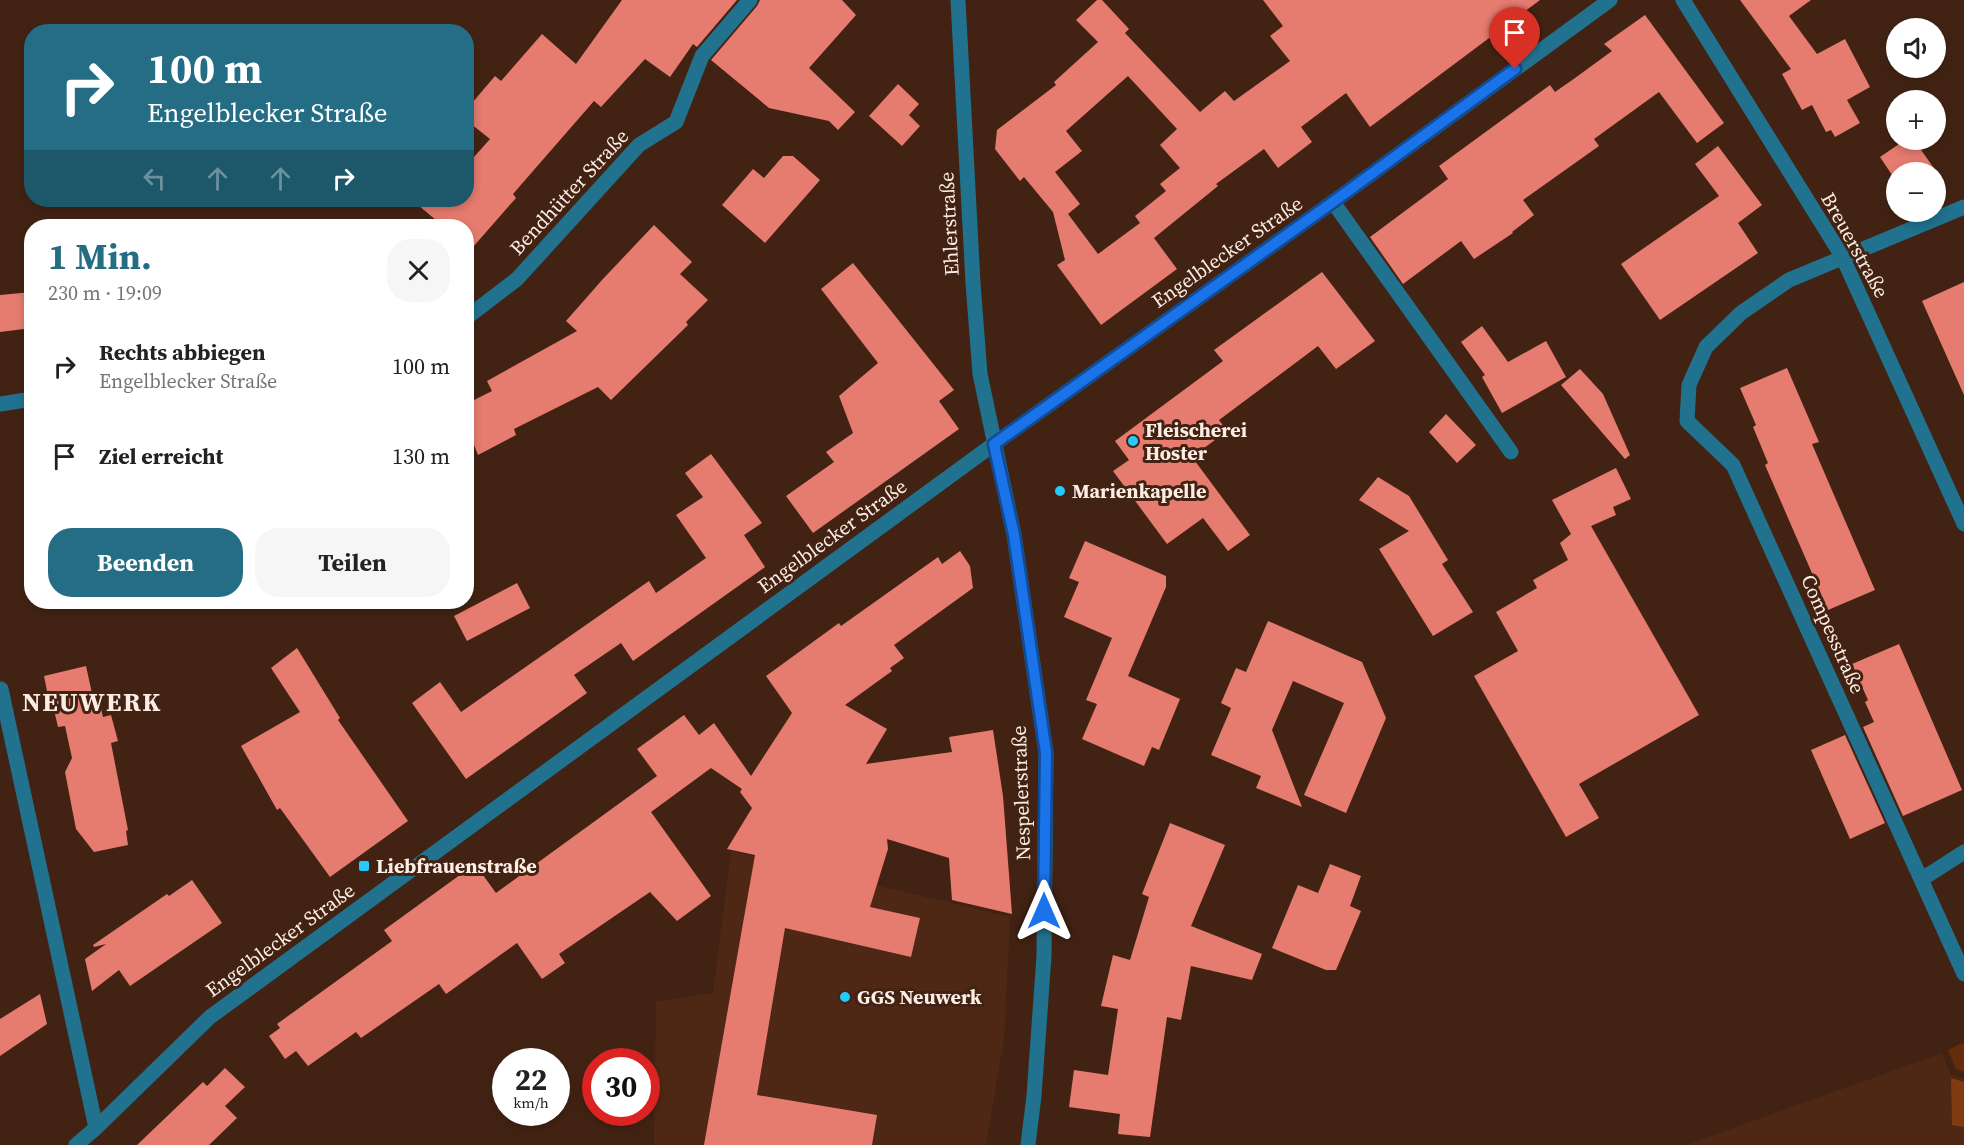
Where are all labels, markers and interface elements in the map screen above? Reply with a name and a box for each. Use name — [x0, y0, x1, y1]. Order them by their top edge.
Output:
pin — [1489, 7, 1540, 69]
icon: arrive — [1498, 16, 1531, 49]
map controls — [1886, 18, 1946, 222]
button: sound — [1886, 18, 1946, 78]
text: 100 m — [147, 39, 262, 97]
icon: right — [48, 48, 126, 126]
button: + — [1886, 90, 1946, 150]
text: Engelblecker Straße — [147, 94, 388, 131]
street label: Bendhütter Straße — [503, 123, 635, 261]
icon: left — [138, 162, 171, 195]
icon: ahead — [201, 162, 234, 195]
icon: ahead — [264, 162, 297, 195]
icon: right — [327, 162, 360, 195]
button: − — [1886, 162, 1946, 222]
street label: Ehlerstraße — [932, 171, 966, 277]
street label: Breuerstraße — [1814, 187, 1896, 303]
street label: Engelblecker Straße — [1146, 189, 1308, 315]
text: 1 Min. — [48, 232, 152, 281]
button: close — [387, 239, 450, 302]
text: 230 m · 19:09 — [48, 279, 162, 307]
text: Rechts abbiegen — [99, 337, 266, 367]
icon: right — [48, 350, 81, 383]
text: 100 m — [392, 351, 450, 381]
text: Engelblecker Straße — [99, 367, 277, 395]
place label: Fleischerei Hoster — [1145, 416, 1247, 467]
marker: Fleischerei Hoster — [1126, 434, 1140, 448]
icon: arrive — [48, 440, 81, 473]
text: Ziel erreicht — [99, 441, 223, 471]
text: 130 m — [392, 441, 450, 471]
street label: Engelblecker Straße — [752, 472, 912, 600]
place label: Marienkapelle — [1072, 477, 1206, 505]
marker: Marienkapelle — [1053, 484, 1067, 498]
button: Beenden — [48, 528, 243, 597]
button: Teilen — [255, 528, 450, 597]
street label: Compesstraße — [1794, 570, 1872, 698]
district label: NEUWERK — [22, 684, 162, 720]
street label: Nespelerstraße — [1005, 725, 1037, 861]
place label: Liebfrauenstraße — [376, 852, 537, 880]
marker: Liebfrauenstraße — [357, 859, 371, 873]
street label: Engelblecker Straße — [200, 876, 360, 1004]
position arrow — [1012, 879, 1076, 943]
place label: GGS Neuwerk — [857, 983, 982, 1011]
marker: GGS Neuwerk — [838, 990, 852, 1004]
speed limit sign: 30 — [582, 1048, 660, 1126]
text: 22 — [515, 1059, 547, 1100]
text: km/h — [513, 1092, 549, 1113]

